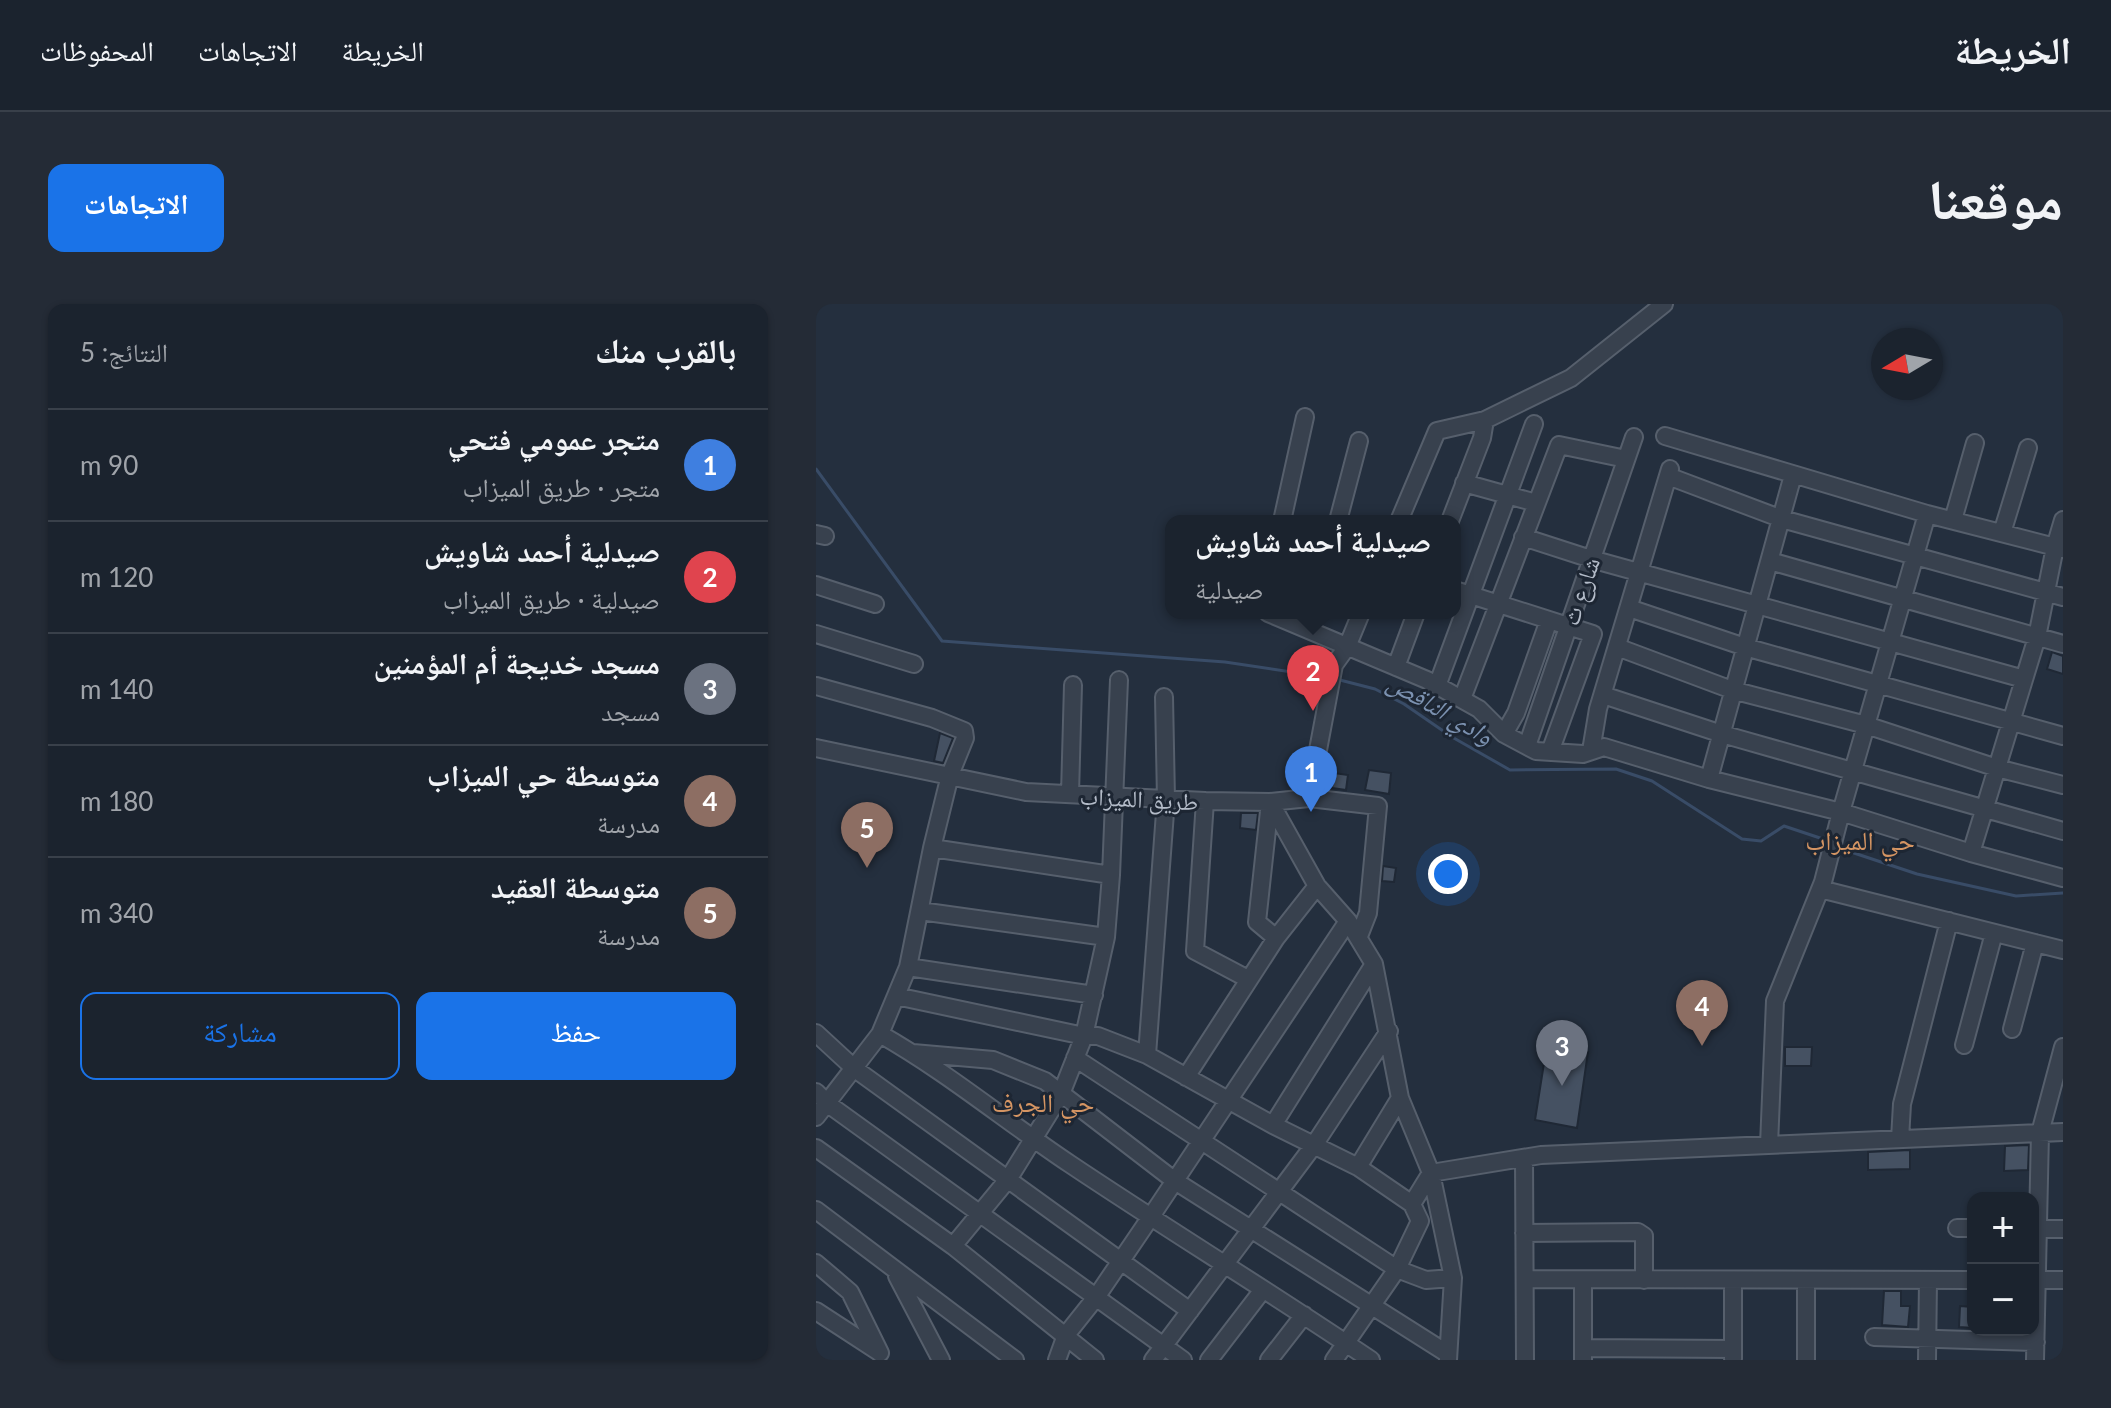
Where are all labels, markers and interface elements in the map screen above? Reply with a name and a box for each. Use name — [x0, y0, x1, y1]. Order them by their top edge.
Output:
text: الخريطة — [1954, 26, 2071, 72]
text: المحفوظات — [40, 33, 154, 67]
text: الاتجاهات — [198, 33, 297, 67]
text: الخريطة — [341, 33, 424, 67]
button: الاتجاهات — [48, 164, 224, 252]
text: موقعنا — [1928, 165, 2063, 232]
north arrow — [1871, 328, 1943, 400]
text: بالقرب منك — [595, 329, 736, 370]
text: النتائج: 5 — [80, 336, 168, 368]
text: متجر عمومي فتحي — [447, 420, 660, 456]
text: 90 m — [80, 449, 138, 481]
text: 1 — [702, 449, 718, 481]
text: متجر · طريق الميزاب — [462, 471, 660, 503]
popup — [1165, 515, 1461, 619]
text: صيدلية أحمد شاويش — [1195, 522, 1431, 558]
text: صيدلية أحمد شاويش — [424, 532, 660, 568]
street label: شارع ث — [1555, 553, 1607, 630]
text: 120 m — [80, 561, 153, 593]
text: 2 — [702, 561, 718, 593]
text: صيدلية — [1195, 573, 1264, 605]
text: صيدلية · طريق الميزاب — [443, 583, 660, 615]
text: مسجد خديجة أم المؤمنين — [373, 644, 660, 680]
pin: 2 — [1287, 645, 1339, 711]
water label: وادي الناقص — [1380, 665, 1500, 756]
text: 140 m — [80, 673, 153, 705]
text: 3 — [702, 673, 718, 705]
text: مسجد — [601, 695, 660, 727]
pin: 1 — [1285, 746, 1337, 812]
text: متوسطة حي الميزاب — [427, 756, 660, 792]
street label: طريق الميزاب — [1079, 780, 1199, 817]
text: 180 m — [80, 785, 153, 817]
text: 4 — [702, 785, 718, 817]
pin: 5 — [841, 802, 893, 868]
text: مدرسة — [597, 807, 660, 839]
district label: حي الميزاب — [1805, 824, 1915, 862]
your location — [1428, 854, 1468, 894]
text: متوسطة العقيد — [491, 868, 660, 904]
text: 340 m — [80, 897, 153, 929]
text: 5 — [702, 897, 718, 929]
text: مدرسة — [597, 919, 660, 951]
pin: 4 — [1676, 980, 1728, 1046]
button: مشاركة — [80, 992, 400, 1080]
button: حفظ — [416, 992, 736, 1080]
pin: 3 — [1536, 1020, 1588, 1086]
district label: حي الجرف — [992, 1086, 1094, 1124]
map controls — [1967, 1192, 2039, 1336]
button: + — [1967, 1192, 2039, 1264]
button: − — [1967, 1264, 2039, 1336]

